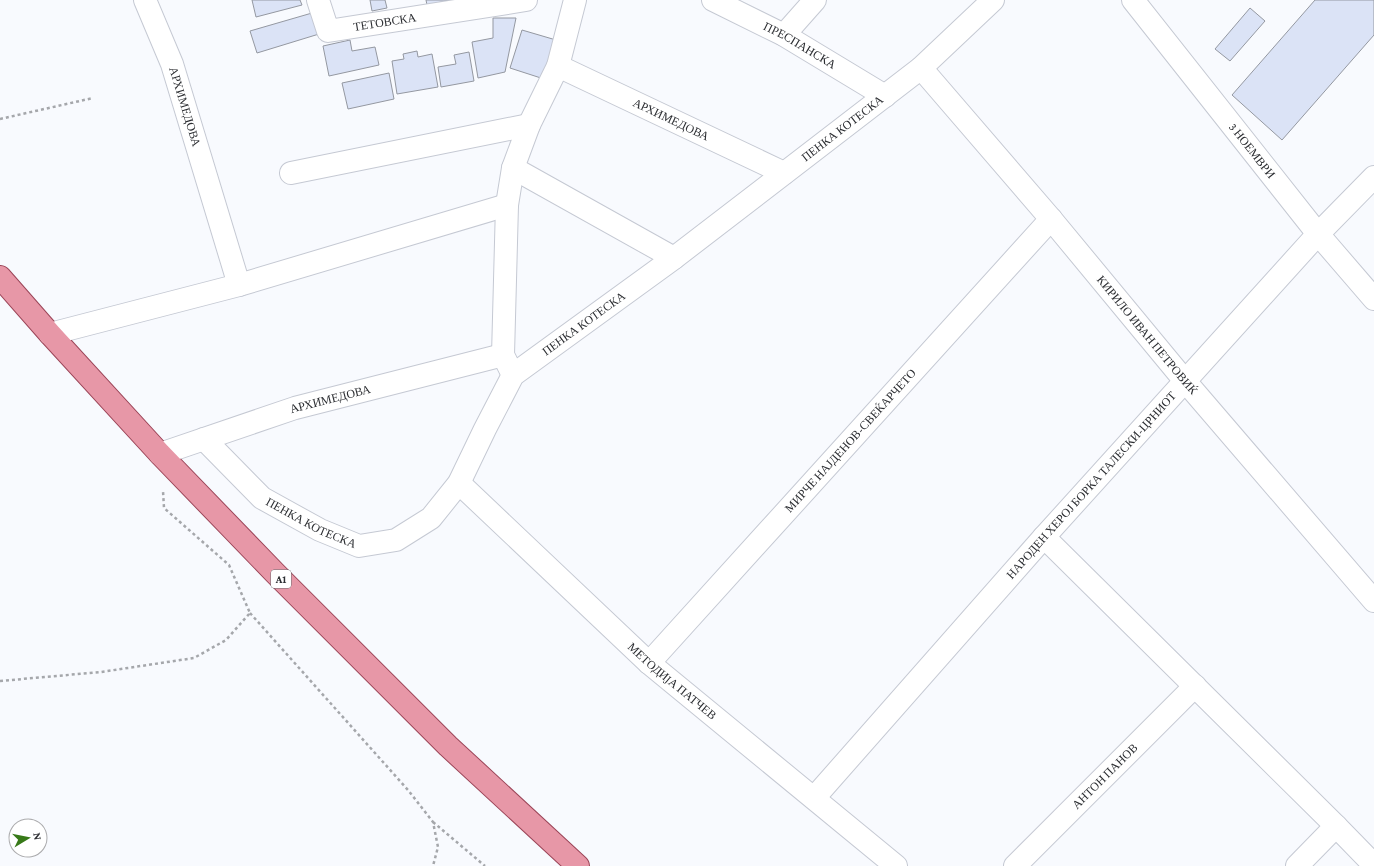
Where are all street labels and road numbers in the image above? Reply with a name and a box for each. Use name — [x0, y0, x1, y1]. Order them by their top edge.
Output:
street label: ТЕТОВСКА — [352, 10, 417, 34]
street label: ПРЕСПАНСКА — [761, 19, 839, 72]
street label: АРХИМЕДОВА — [166, 65, 204, 149]
street label: ПЕНКА КОТЕСКА — [799, 92, 886, 164]
street label: АРХИМЕДОВА — [631, 95, 712, 144]
street label: 3 НОЕМВРИ — [1226, 120, 1278, 181]
street label: КИРИЛО ИВАН ПЕТРОВИЌ — [1094, 273, 1201, 398]
street label: ПЕНКА КОТЕСКА — [539, 289, 628, 358]
street label: МИРЧЕ НАЈДЕНОВ-СВЕЌАРЧЕТО — [782, 366, 919, 515]
street label: АРХИМЕДОВА — [288, 382, 372, 416]
street label: НАРОДЕН ХЕРОЈ БОРКА ТАЛЕСКИ-ЦРНИОТ — [1003, 388, 1179, 582]
street label: ПЕНКА КОТЕСКА — [263, 495, 359, 551]
road number: A1 — [271, 570, 291, 588]
street label: МЕТОДИJА ПАТЧЕВ — [625, 640, 719, 722]
street label: АНТОН ПАНОВ — [1069, 741, 1140, 812]

